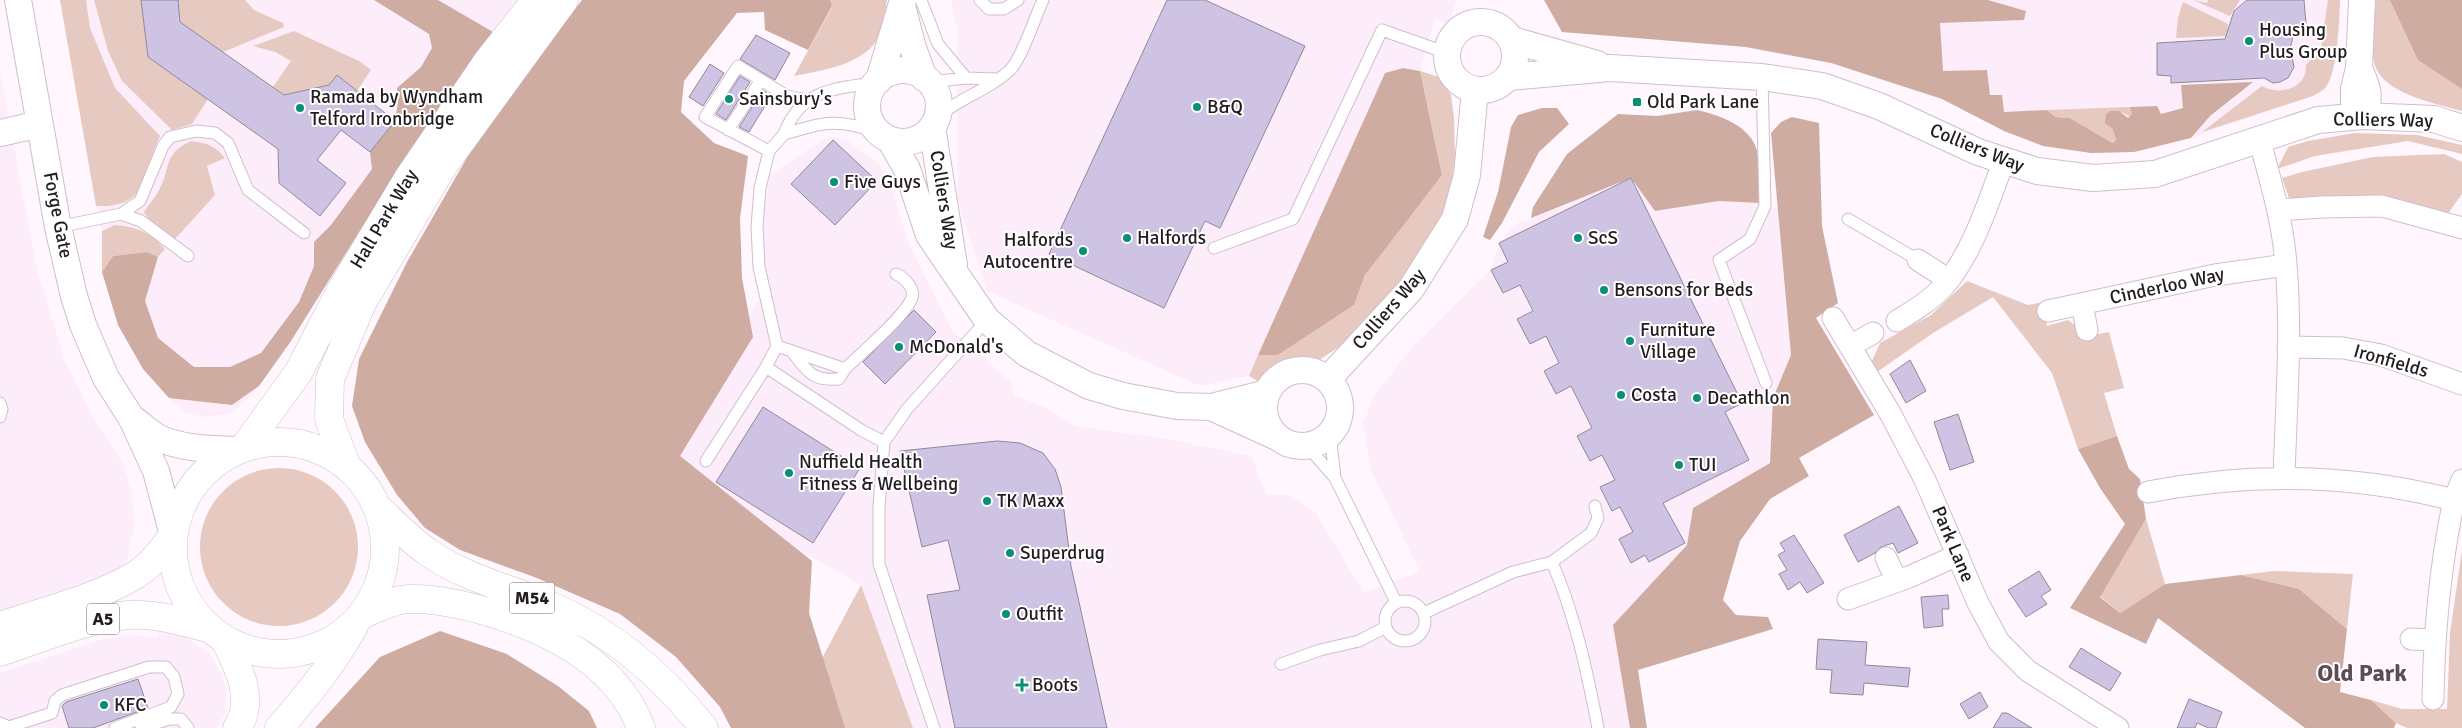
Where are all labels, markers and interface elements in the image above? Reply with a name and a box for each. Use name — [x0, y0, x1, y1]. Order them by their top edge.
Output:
place label: Housing Plus Group — [2259, 18, 2347, 64]
marker: Housing Plus Group — [2243, 35, 2255, 47]
place label: Ramada by Wyndham Telford Ironbridge — [310, 85, 483, 131]
place label: Sainsbury's — [739, 87, 832, 111]
place label: Old Park Lane — [1647, 90, 1759, 114]
marker: Sainsbury's — [723, 93, 735, 105]
place label: B&Q — [1207, 95, 1243, 119]
marker: Old Park Lane — [1631, 96, 1643, 108]
marker: B&Q — [1191, 101, 1203, 113]
marker: Ramada by Wyndham Telford Ironbridge — [294, 102, 306, 114]
street label: Colliers Way — [2333, 107, 2433, 133]
street label: Colliers Way — [1926, 118, 2028, 178]
street label: Colliers Way — [924, 149, 964, 251]
street label: Hall Park Way — [345, 165, 423, 273]
street label: Forge Gate — [38, 170, 78, 260]
place label: Five Guys — [844, 170, 921, 194]
marker: Five Guys — [828, 176, 840, 188]
place label: Halfords — [1137, 226, 1206, 250]
place label: ScS — [1588, 226, 1618, 250]
place label: Halfords Autocentre — [983, 228, 1073, 274]
marker: Halfords — [1121, 232, 1133, 244]
marker: ScS — [1572, 232, 1584, 244]
marker: Halfords Autocentre — [1077, 245, 1089, 257]
street label: Cinderloo Way — [2107, 262, 2227, 310]
street label: Colliers Way — [1347, 263, 1431, 355]
place label: Bensons for Beds — [1614, 278, 1753, 302]
marker: Bensons for Beds — [1598, 284, 1610, 296]
place label: Furniture Village — [1640, 318, 1715, 364]
place label: McDonald's — [909, 335, 1003, 359]
marker: Furniture Village — [1624, 335, 1636, 347]
street label: Ironfields — [2351, 339, 2431, 383]
marker: McDonald's — [893, 341, 905, 353]
place label: Costa — [1631, 383, 1677, 407]
place label: Decathlon — [1707, 386, 1790, 410]
marker: Costa — [1615, 389, 1627, 401]
marker: Decathlon — [1691, 392, 1703, 404]
place label: Nuffield Health Fitness & Wellbeing — [799, 450, 958, 496]
place label: TUI — [1689, 453, 1717, 477]
marker: TUI — [1673, 459, 1685, 471]
marker: Nuffield Health Fitness & Wellbeing — [783, 467, 795, 479]
place label: TK Maxx — [997, 489, 1065, 513]
marker: TK Maxx — [981, 495, 993, 507]
street label: Park Lane — [1926, 503, 1980, 585]
place label: Superdrug — [1020, 541, 1105, 565]
marker: Superdrug — [1004, 547, 1016, 559]
road number: M54 — [510, 582, 554, 614]
place label: Outfit — [1016, 602, 1064, 626]
road number: A5 — [87, 604, 119, 634]
marker: Outfit — [1000, 608, 1012, 620]
district label: Old Park — [2317, 658, 2407, 688]
place label: Boots — [1032, 673, 1078, 697]
marker: Boots — [1016, 679, 1028, 691]
place label: KFC — [114, 693, 147, 717]
marker: KFC — [98, 699, 110, 711]

